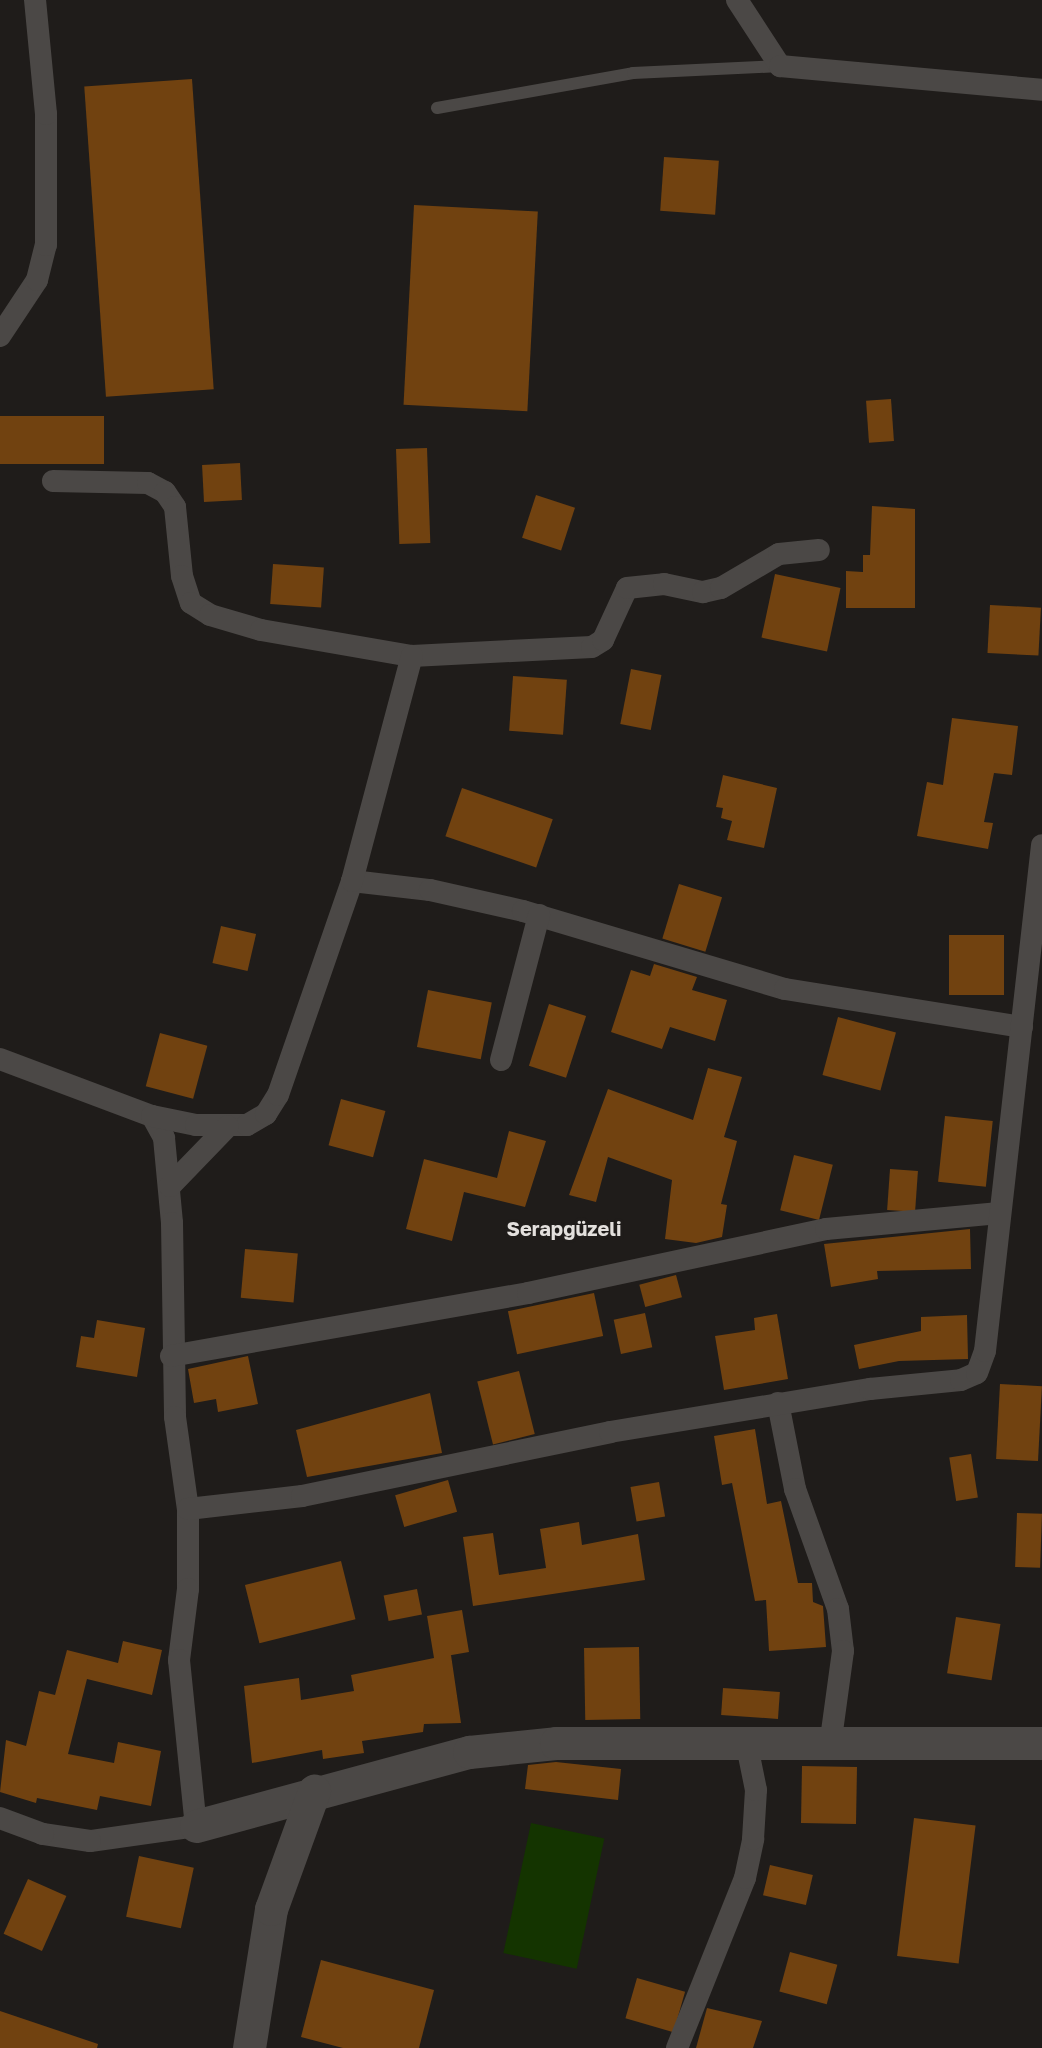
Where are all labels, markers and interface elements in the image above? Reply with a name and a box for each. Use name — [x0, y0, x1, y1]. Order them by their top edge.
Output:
district label: Serapgüzeli — [507, 1216, 621, 1240]

